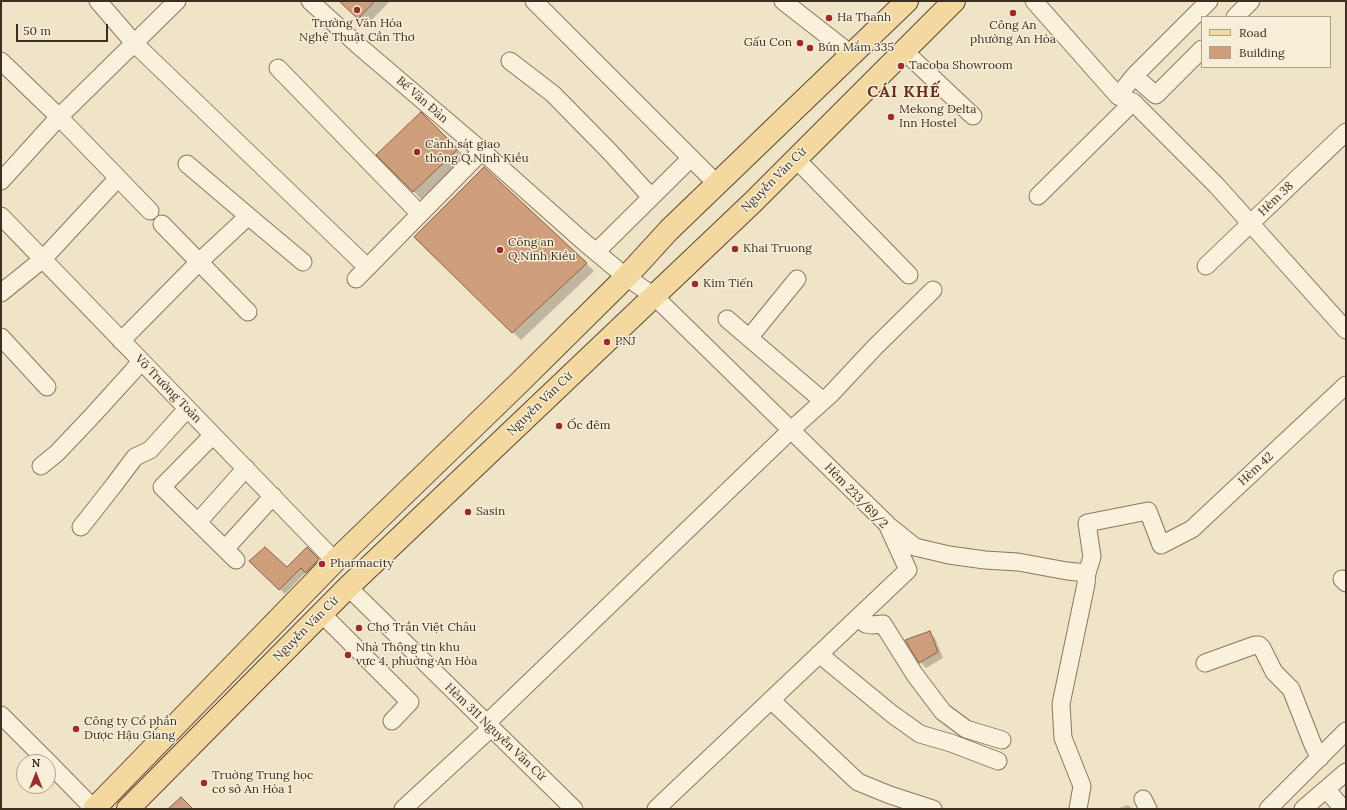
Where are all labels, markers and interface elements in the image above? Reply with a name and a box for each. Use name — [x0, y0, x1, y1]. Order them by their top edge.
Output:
marker: Trường Văn Hóa Nghệ Thuật Cần Thơ — [352, 5, 362, 15]
marker: Công An phường An Hòa — [1008, 8, 1018, 18]
place label: Ha Thanh — [837, 11, 891, 25]
marker: Ha Thanh — [824, 13, 834, 23]
scale bar — [18, 16, 110, 42]
legend — [1201, 16, 1331, 68]
place label: Trường Văn Hóa Nghệ Thuật Cần Thơ — [299, 17, 415, 45]
place label: Công An phường An Hòa — [970, 19, 1056, 47]
text: 50 m — [23, 23, 51, 38]
text: Road — [1239, 25, 1267, 40]
place label: Gấu Con — [744, 36, 792, 50]
marker: Gấu Con — [795, 38, 805, 48]
place label: Bún Mắm 335 — [818, 41, 894, 55]
marker: Bún Mắm 335 — [805, 43, 815, 53]
text: Building — [1239, 45, 1285, 60]
place label: Tacoba Showroom — [909, 59, 1013, 73]
marker: Tacoba Showroom — [896, 61, 906, 71]
street label: Bế Văn Đàn — [393, 74, 451, 126]
district label: CÁI KHẾ — [867, 82, 941, 102]
place label: Mekong Delta Inn Hostel — [899, 103, 976, 131]
marker: Mekong Delta Inn Hostel — [886, 112, 896, 122]
place label: Cảnh sát giao thông Q.Ninh Kiều — [425, 138, 529, 166]
street label: Nguyễn Văn Cừ — [739, 145, 809, 215]
marker: Cảnh sát giao thông Q.Ninh Kiều — [412, 147, 422, 157]
street label: Hèm 38 — [1256, 179, 1296, 219]
place label: Công an Q.Ninh Kiều — [508, 236, 576, 264]
place label: Khai Truong — [743, 242, 812, 256]
marker: Khai Truong — [730, 244, 740, 254]
marker: Công an Q.Ninh Kiều — [495, 245, 505, 255]
place label: Kim Tiến — [703, 277, 753, 291]
marker: Kim Tiến — [690, 279, 700, 289]
place label: PNJ — [615, 335, 636, 349]
marker: PNJ — [602, 337, 612, 347]
street label: Võ Trường Toản — [132, 352, 204, 426]
street label: Nguyễn Văn Cừ — [504, 369, 576, 439]
place label: Ốc đêm — [567, 419, 610, 433]
marker: Ốc đêm — [554, 421, 564, 431]
street label: Hèm 42 — [1236, 449, 1276, 489]
street label: Hẻm 233/69/2 — [821, 460, 891, 532]
place label: Sasin — [476, 505, 505, 519]
marker: Sasin — [463, 507, 473, 517]
place label: Pharmacity — [330, 557, 394, 571]
marker: Pharmacity — [317, 559, 327, 569]
street label: Nguyễn Văn Cừ — [271, 594, 341, 664]
place label: Chợ Trần Việt Châu — [367, 621, 476, 635]
marker: Chợ Trần Việt Châu — [354, 623, 364, 633]
place label: Nhà Thông tin khu vực 4, phuờng An Hòa — [356, 641, 477, 669]
marker: Nhà Thông tin khu vực 4, phuờng An Hòa — [343, 650, 353, 660]
street label: Hẻm 311 Nguyễn Văn Cừ — [442, 680, 548, 784]
place label: Công ty Cổ phần Dược Hậu Giang — [84, 715, 177, 743]
marker: Công ty Cổ phần Dược Hậu Giang — [71, 724, 81, 734]
north arrow — [16, 754, 56, 794]
text: N — [32, 756, 40, 770]
place label: Truờng Trung học cơ sở An Hòa 1 — [212, 769, 313, 797]
marker: Truờng Trung học cơ sở An Hòa 1 — [199, 778, 209, 788]

